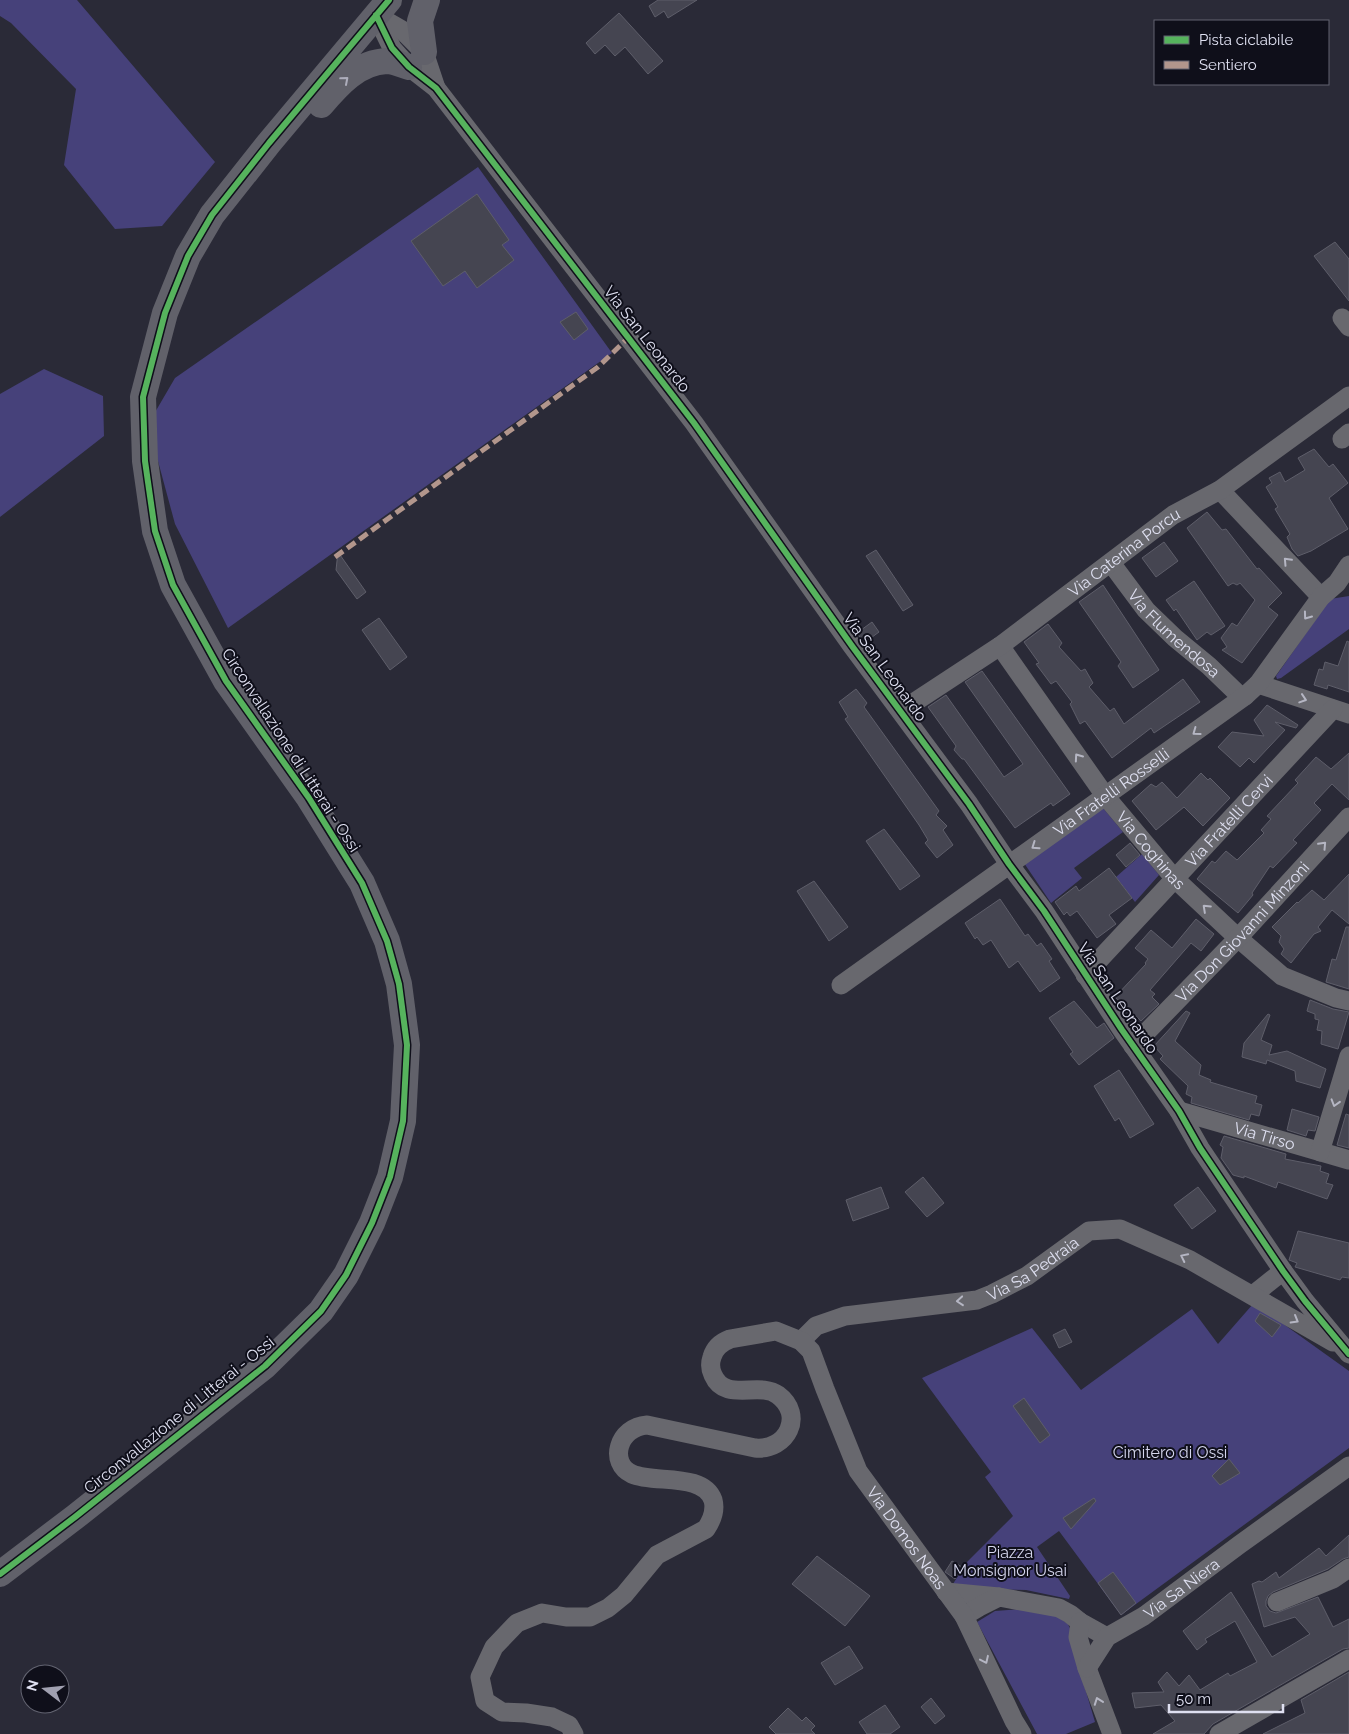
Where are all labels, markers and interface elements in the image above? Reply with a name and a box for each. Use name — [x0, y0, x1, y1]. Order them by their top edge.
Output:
legend — [1154, 20, 1329, 85]
text: Pista ciclabile — [1199, 31, 1293, 49]
text: Sentiero — [1199, 56, 1257, 74]
one-way arrow — [340, 76, 349, 85]
street label: Via San Leonardo — [600, 282, 694, 396]
street label: Via Caterina Porcu — [1064, 504, 1183, 601]
one-way arrow — [1284, 558, 1293, 567]
street label: Via Flumendosa — [1124, 585, 1224, 681]
street label: Via San Leonardo — [839, 609, 931, 725]
one-way arrow — [1304, 610, 1313, 620]
street label: Circonvallazione di Litterai - Ossi — [218, 644, 364, 856]
one-way arrow — [1299, 694, 1307, 704]
one-way arrow — [1192, 726, 1202, 735]
street label: Via Fratelli Rosselli — [1049, 744, 1173, 840]
one-way arrow — [1075, 753, 1084, 762]
street label: Via Fratelli Cervi — [1181, 771, 1277, 871]
street label: Via Coghinas — [1112, 807, 1189, 893]
one-way arrow — [1031, 840, 1040, 849]
one-way arrow — [1317, 842, 1326, 851]
street label: Via Don Giovanni Minzoni — [1171, 858, 1313, 1006]
one-way arrow — [1203, 905, 1212, 914]
street label: Via San Leonardo — [1074, 939, 1162, 1057]
one-way arrow — [1330, 1098, 1340, 1107]
street label: Via Tirso — [1232, 1118, 1297, 1153]
street label: Via Sa Pedraia — [983, 1232, 1082, 1305]
one-way arrow — [1181, 1254, 1190, 1264]
one-way arrow — [956, 1296, 964, 1307]
one-way arrow — [1290, 1313, 1299, 1323]
street label: Circonvallazione di Litterai - Ossi — [80, 1332, 278, 1498]
park label: Cimitero di Ossi — [1113, 1443, 1227, 1462]
street label: Via Domos Noas — [863, 1483, 951, 1593]
park label: Piazza Monsignor Usai — [953, 1543, 1067, 1580]
street label: Via Sa Niera — [1140, 1554, 1223, 1622]
one-way arrow — [978, 1655, 989, 1664]
north arrow — [20, 1664, 70, 1714]
text: N — [23, 1678, 42, 1693]
scale bar — [1169, 1682, 1283, 1714]
text: 50 m — [1176, 1690, 1211, 1708]
one-way arrow — [1094, 1698, 1104, 1706]

